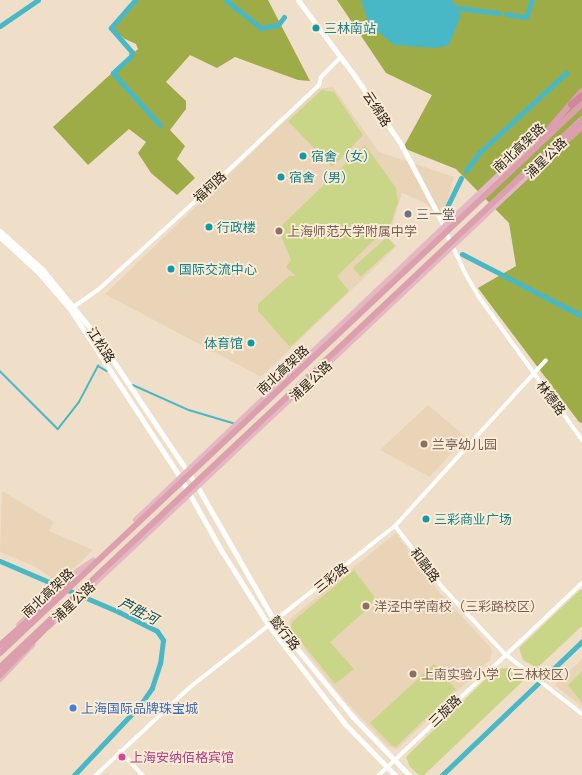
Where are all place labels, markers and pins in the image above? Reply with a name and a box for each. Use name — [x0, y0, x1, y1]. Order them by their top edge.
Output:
place label: 三林南站 — [324, 20, 376, 36]
marker: 三林南站 — [311, 23, 321, 33]
place label: 宿舍（女） — [311, 148, 376, 164]
marker: 宿舍（女） — [298, 151, 308, 161]
place label: 宿舍（男） — [289, 169, 354, 185]
marker: 宿舍（男） — [276, 172, 286, 182]
place label: 三一堂 — [416, 206, 455, 222]
marker: 三一堂 — [403, 209, 413, 219]
place label: 行政楼 — [217, 219, 256, 235]
marker: 行政楼 — [204, 222, 214, 232]
place label: 上海师范大学附属中学 — [287, 223, 417, 239]
marker: 上海师范大学附属中学 — [274, 226, 284, 236]
place label: 国际交流中心 — [179, 261, 257, 277]
marker: 国际交流中心 — [166, 264, 176, 274]
place label: 体育馆 — [204, 335, 243, 351]
marker: 体育馆 — [246, 338, 256, 348]
place label: 兰亭幼儿园 — [432, 436, 497, 452]
marker: 兰亭幼儿园 — [419, 439, 429, 449]
place label: 三彩商业广场 — [434, 511, 512, 527]
marker: 三彩商业广场 — [421, 514, 431, 524]
place label: 洋泾中学南校（三彩路校区） — [374, 598, 543, 614]
marker: 洋泾中学南校（三彩路校区） — [361, 601, 371, 611]
place label: 上南实验小学（三林校区） — [421, 666, 577, 682]
marker: 上南实验小学（三林校区） — [408, 669, 418, 679]
place label: 上海国际品牌珠宝城 — [81, 700, 198, 716]
marker: 上海国际品牌珠宝城 — [68, 703, 78, 713]
place label: 上海安纳佰格宾馆 — [130, 749, 234, 765]
marker: 上海安纳佰格宾馆 — [117, 752, 127, 762]

